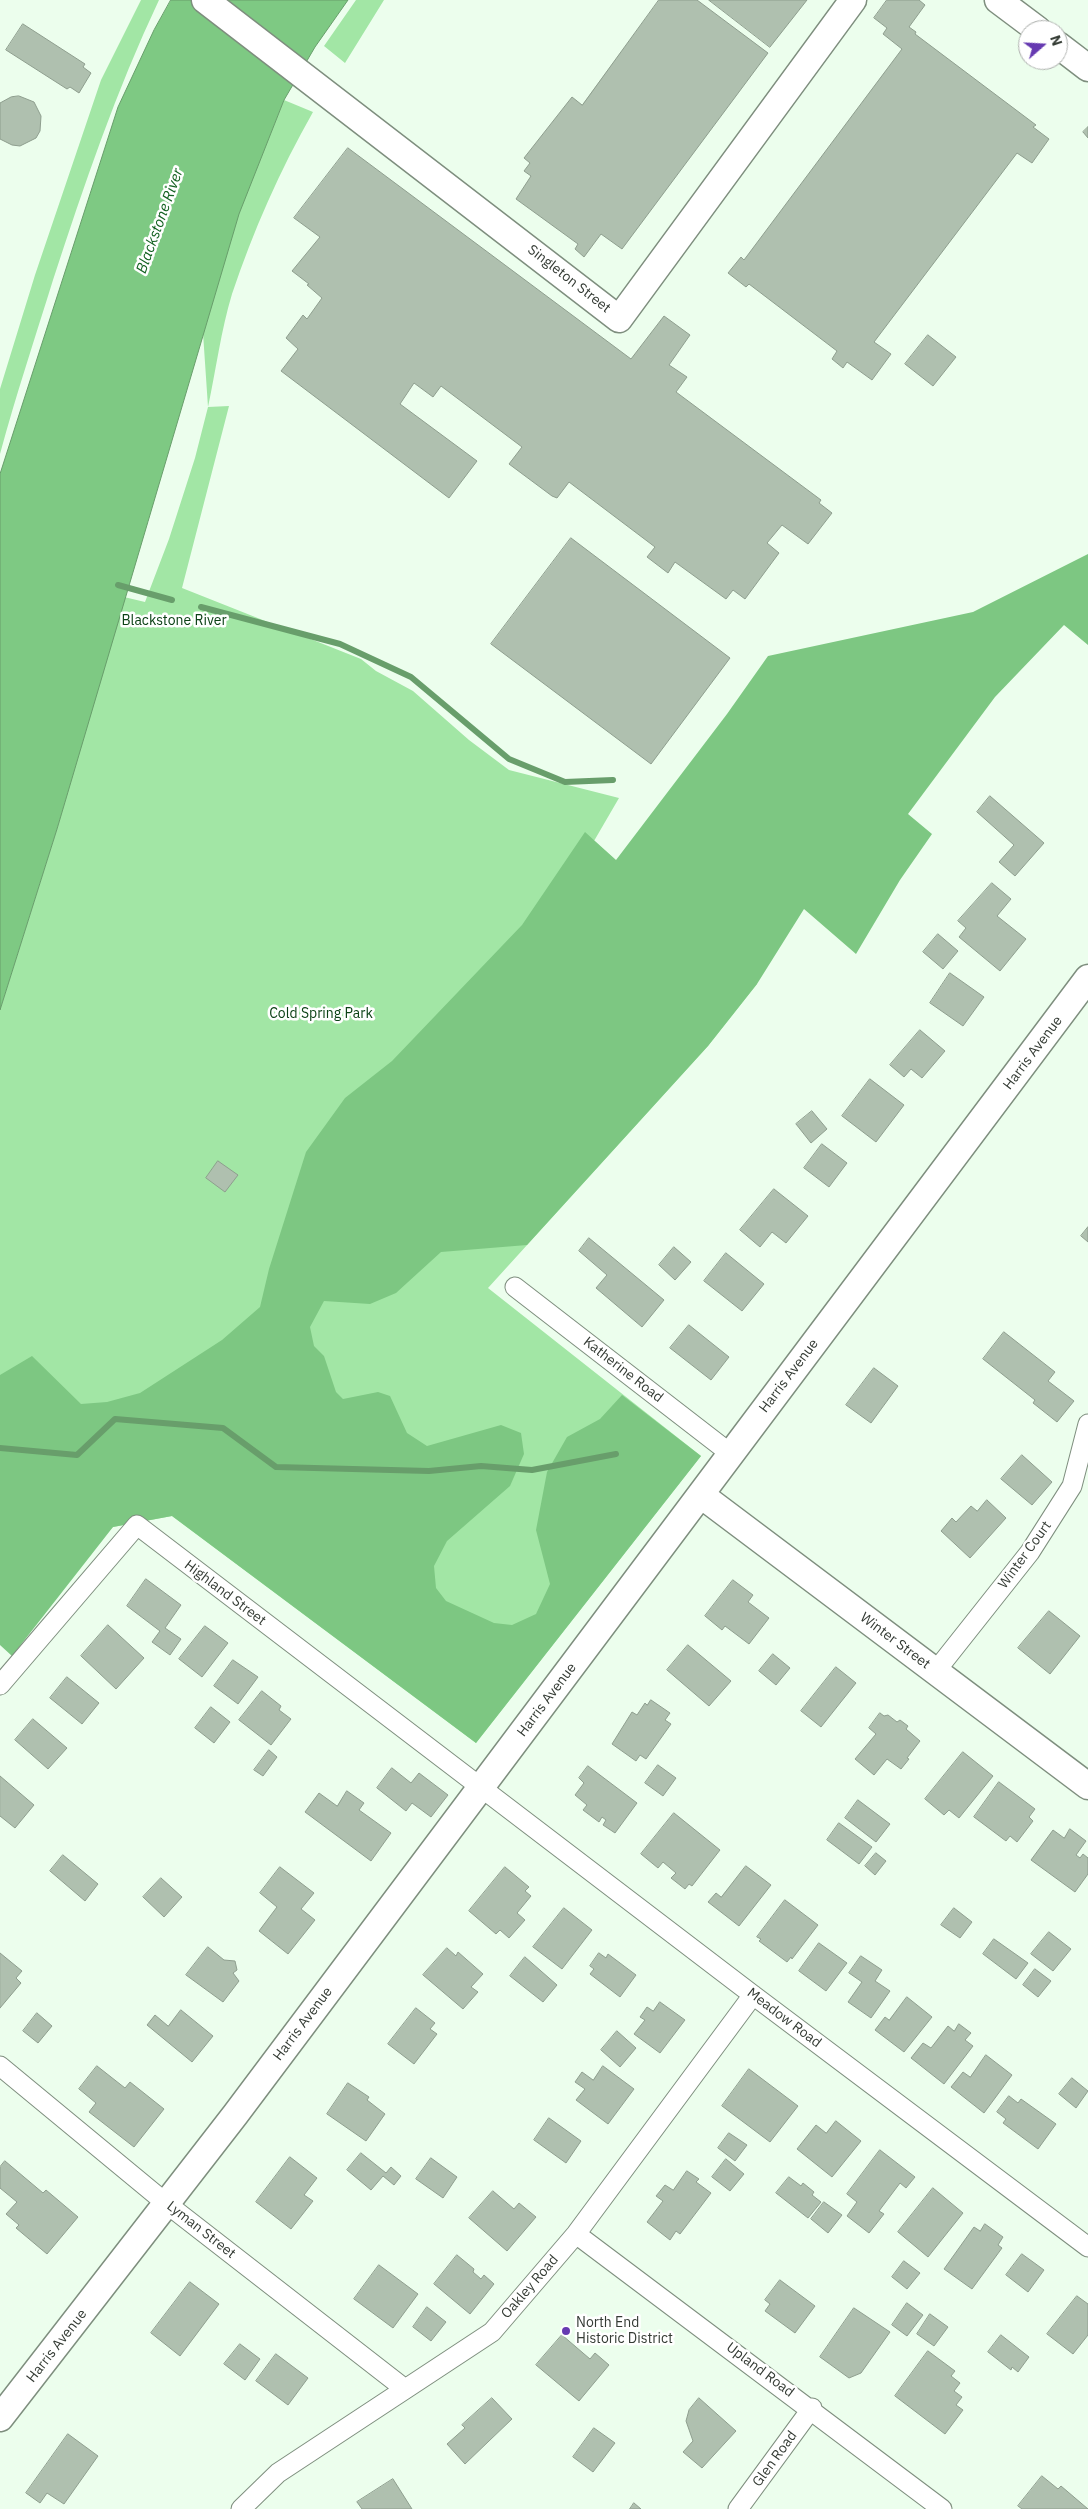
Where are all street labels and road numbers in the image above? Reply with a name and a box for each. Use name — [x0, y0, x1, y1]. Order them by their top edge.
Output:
street label: Singleton Street — [524, 241, 614, 317]
street label: Harris Avenue — [1000, 1013, 1066, 1093]
street label: Katherine Road — [580, 1334, 666, 1406]
street label: Harris Avenue — [756, 1336, 822, 1416]
street label: Winter Court — [995, 1518, 1055, 1592]
street label: Highland Street — [181, 1557, 269, 1629]
street label: Winter Street — [857, 1609, 933, 1673]
street label: Harris Avenue — [514, 1660, 580, 1740]
street label: Harris Avenue — [270, 1984, 336, 2064]
street label: Meadow Road — [744, 1985, 824, 2051]
street label: Lyman Street — [163, 2198, 239, 2262]
street label: Oakley Road — [498, 2252, 562, 2322]
street label: Harris Avenue — [23, 2306, 91, 2386]
street label: Upland Road — [723, 2339, 797, 2401]
street label: Glen Road — [749, 2428, 801, 2490]

